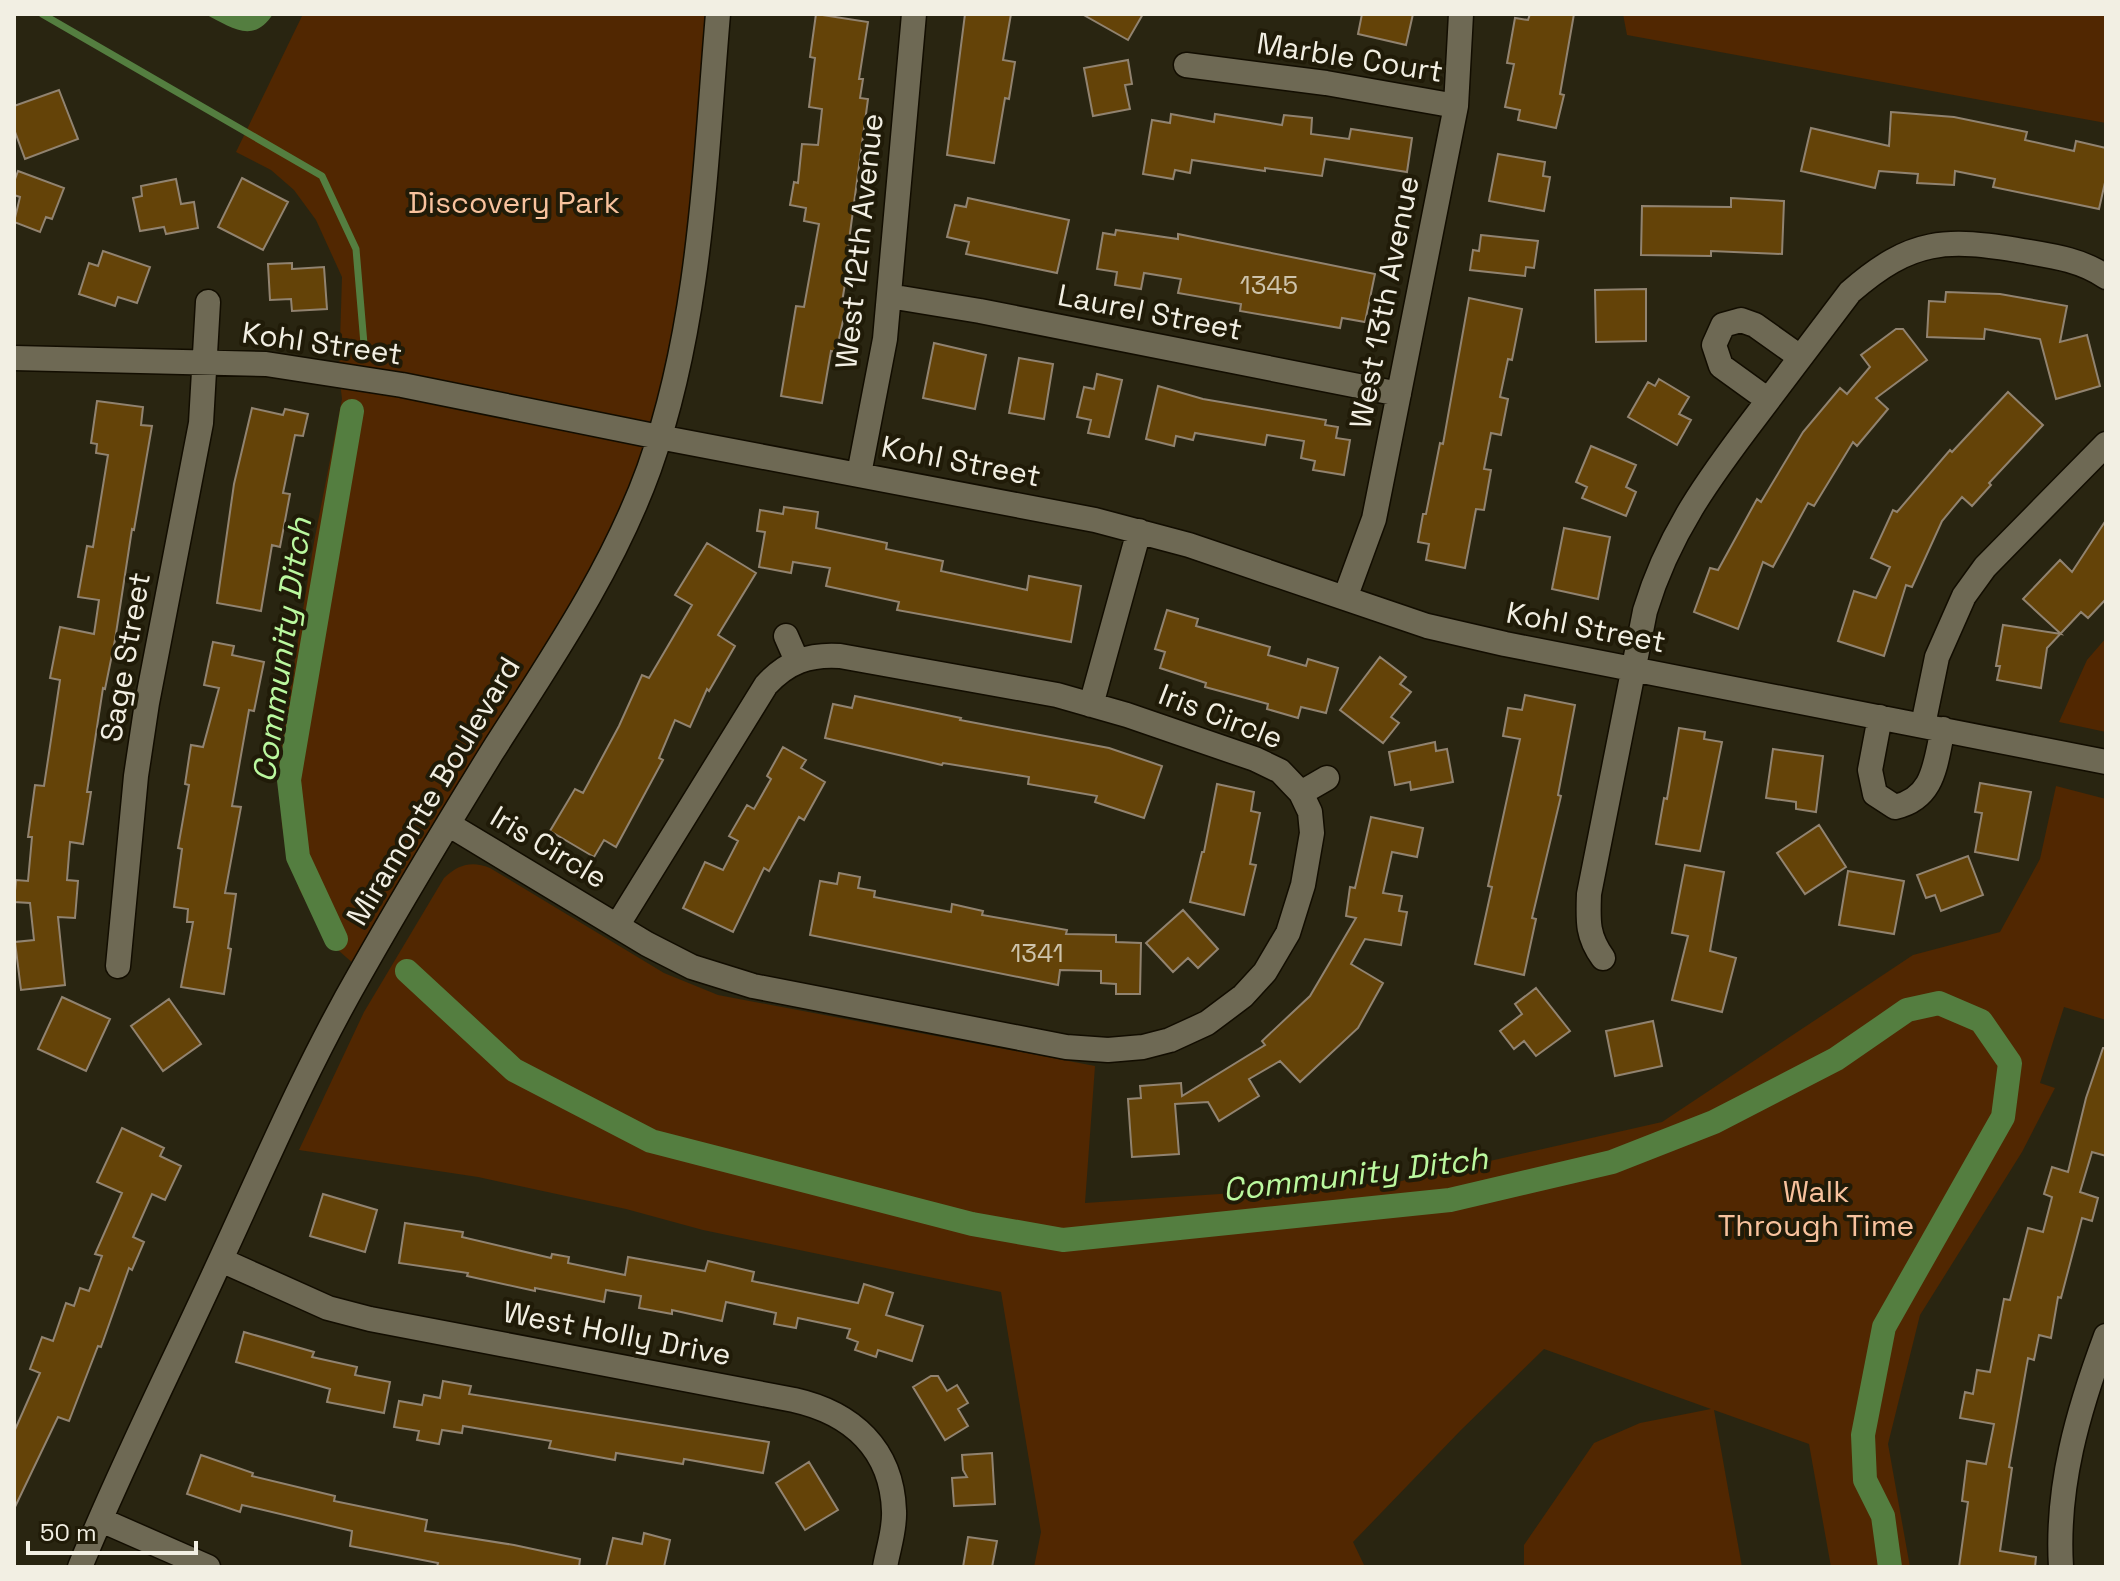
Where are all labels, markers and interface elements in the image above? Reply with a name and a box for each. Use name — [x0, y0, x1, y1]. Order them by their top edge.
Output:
street label: Marble Court — [1254, 23, 1446, 91]
street label: West 12th Avenue — [826, 111, 892, 371]
street label: West 13th Avenue — [1340, 172, 1428, 432]
park label: Discovery Park — [408, 183, 620, 222]
house number: 1345 — [1240, 268, 1298, 302]
street label: Laurel Street — [1055, 275, 1245, 349]
street label: Kohl Street — [239, 312, 405, 374]
street label: Kohl Street — [878, 426, 1044, 496]
water label: Community Ditch — [244, 514, 321, 785]
street label: Sage Street — [91, 569, 159, 745]
street label: Kohl Street — [1503, 592, 1669, 662]
street label: Miramonte Boulevard — [337, 650, 529, 932]
street label: Iris Circle — [1153, 675, 1289, 757]
street label: Iris Circle — [483, 797, 615, 897]
house number: 1341 — [1010, 936, 1064, 970]
water label: Community Ditch — [1220, 1138, 1491, 1210]
park label: Walk Through Time — [1718, 1172, 1914, 1245]
street label: West Holly Drive — [500, 1292, 734, 1374]
scale bar — [28, 1505, 196, 1555]
text: 50 m — [40, 1517, 97, 1548]

